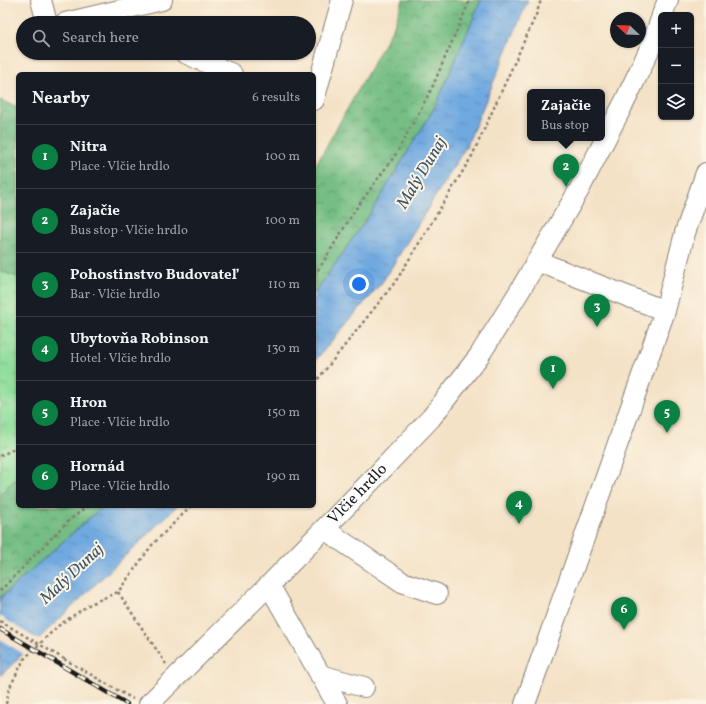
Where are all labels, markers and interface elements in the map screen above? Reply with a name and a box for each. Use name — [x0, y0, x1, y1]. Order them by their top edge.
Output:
north arrow — [610, 12, 646, 48]
map controls — [658, 12, 694, 120]
button: + — [658, 12, 694, 48]
search box — [16, 16, 316, 60]
icon: search — [30, 27, 52, 49]
text: Search here — [62, 28, 139, 49]
button: − — [658, 48, 694, 84]
button: layers — [658, 84, 694, 120]
text: Nearby — [32, 87, 90, 110]
text: 6 results — [252, 89, 300, 107]
popup — [527, 89, 605, 141]
text: Zajačie — [541, 96, 591, 117]
text: Bus stop — [541, 117, 589, 135]
water label: Malý Dunaj — [391, 132, 453, 214]
text: Nitra — [70, 137, 107, 158]
text: 1 — [42, 148, 48, 166]
text: 100 m — [265, 148, 300, 166]
pin: 2 — [553, 154, 579, 187]
text: Place · Vlčie hrdlo — [70, 158, 170, 176]
text: Zajačie — [70, 201, 120, 222]
text: 2 — [42, 212, 48, 230]
text: 100 m — [265, 212, 300, 230]
text: Bus stop · Vlčie hrdlo — [70, 222, 188, 240]
text: Pohostinstvo Budovateľ — [70, 265, 239, 286]
your location — [349, 274, 369, 294]
text: 3 — [42, 276, 48, 294]
text: 110 m — [268, 276, 300, 294]
text: Bar · Vlčie hrdlo — [70, 286, 160, 304]
pin: 3 — [584, 294, 610, 327]
text: Ubytovňa Robinson — [70, 329, 209, 350]
text: 4 — [41, 340, 49, 358]
text: 130 m — [267, 340, 300, 358]
text: Hotel · Vlčie hrdlo — [70, 350, 171, 368]
pin: 1 — [540, 356, 566, 389]
text: Hron — [70, 393, 107, 414]
pin: 5 — [654, 400, 680, 433]
text: 5 — [42, 404, 48, 422]
text: 150 m — [267, 404, 300, 422]
text: Place · Vlčie hrdlo — [70, 414, 170, 432]
text: Hornád — [70, 457, 125, 478]
street label: Vlčie hrdlo — [323, 459, 393, 530]
text: 6 — [41, 468, 49, 486]
text: 190 m — [266, 468, 300, 486]
text: Place · Vlčie hrdlo — [70, 478, 170, 496]
pin: 4 — [506, 491, 532, 524]
water label: Malý Dunaj — [34, 538, 110, 610]
pin: 6 — [611, 597, 637, 630]

